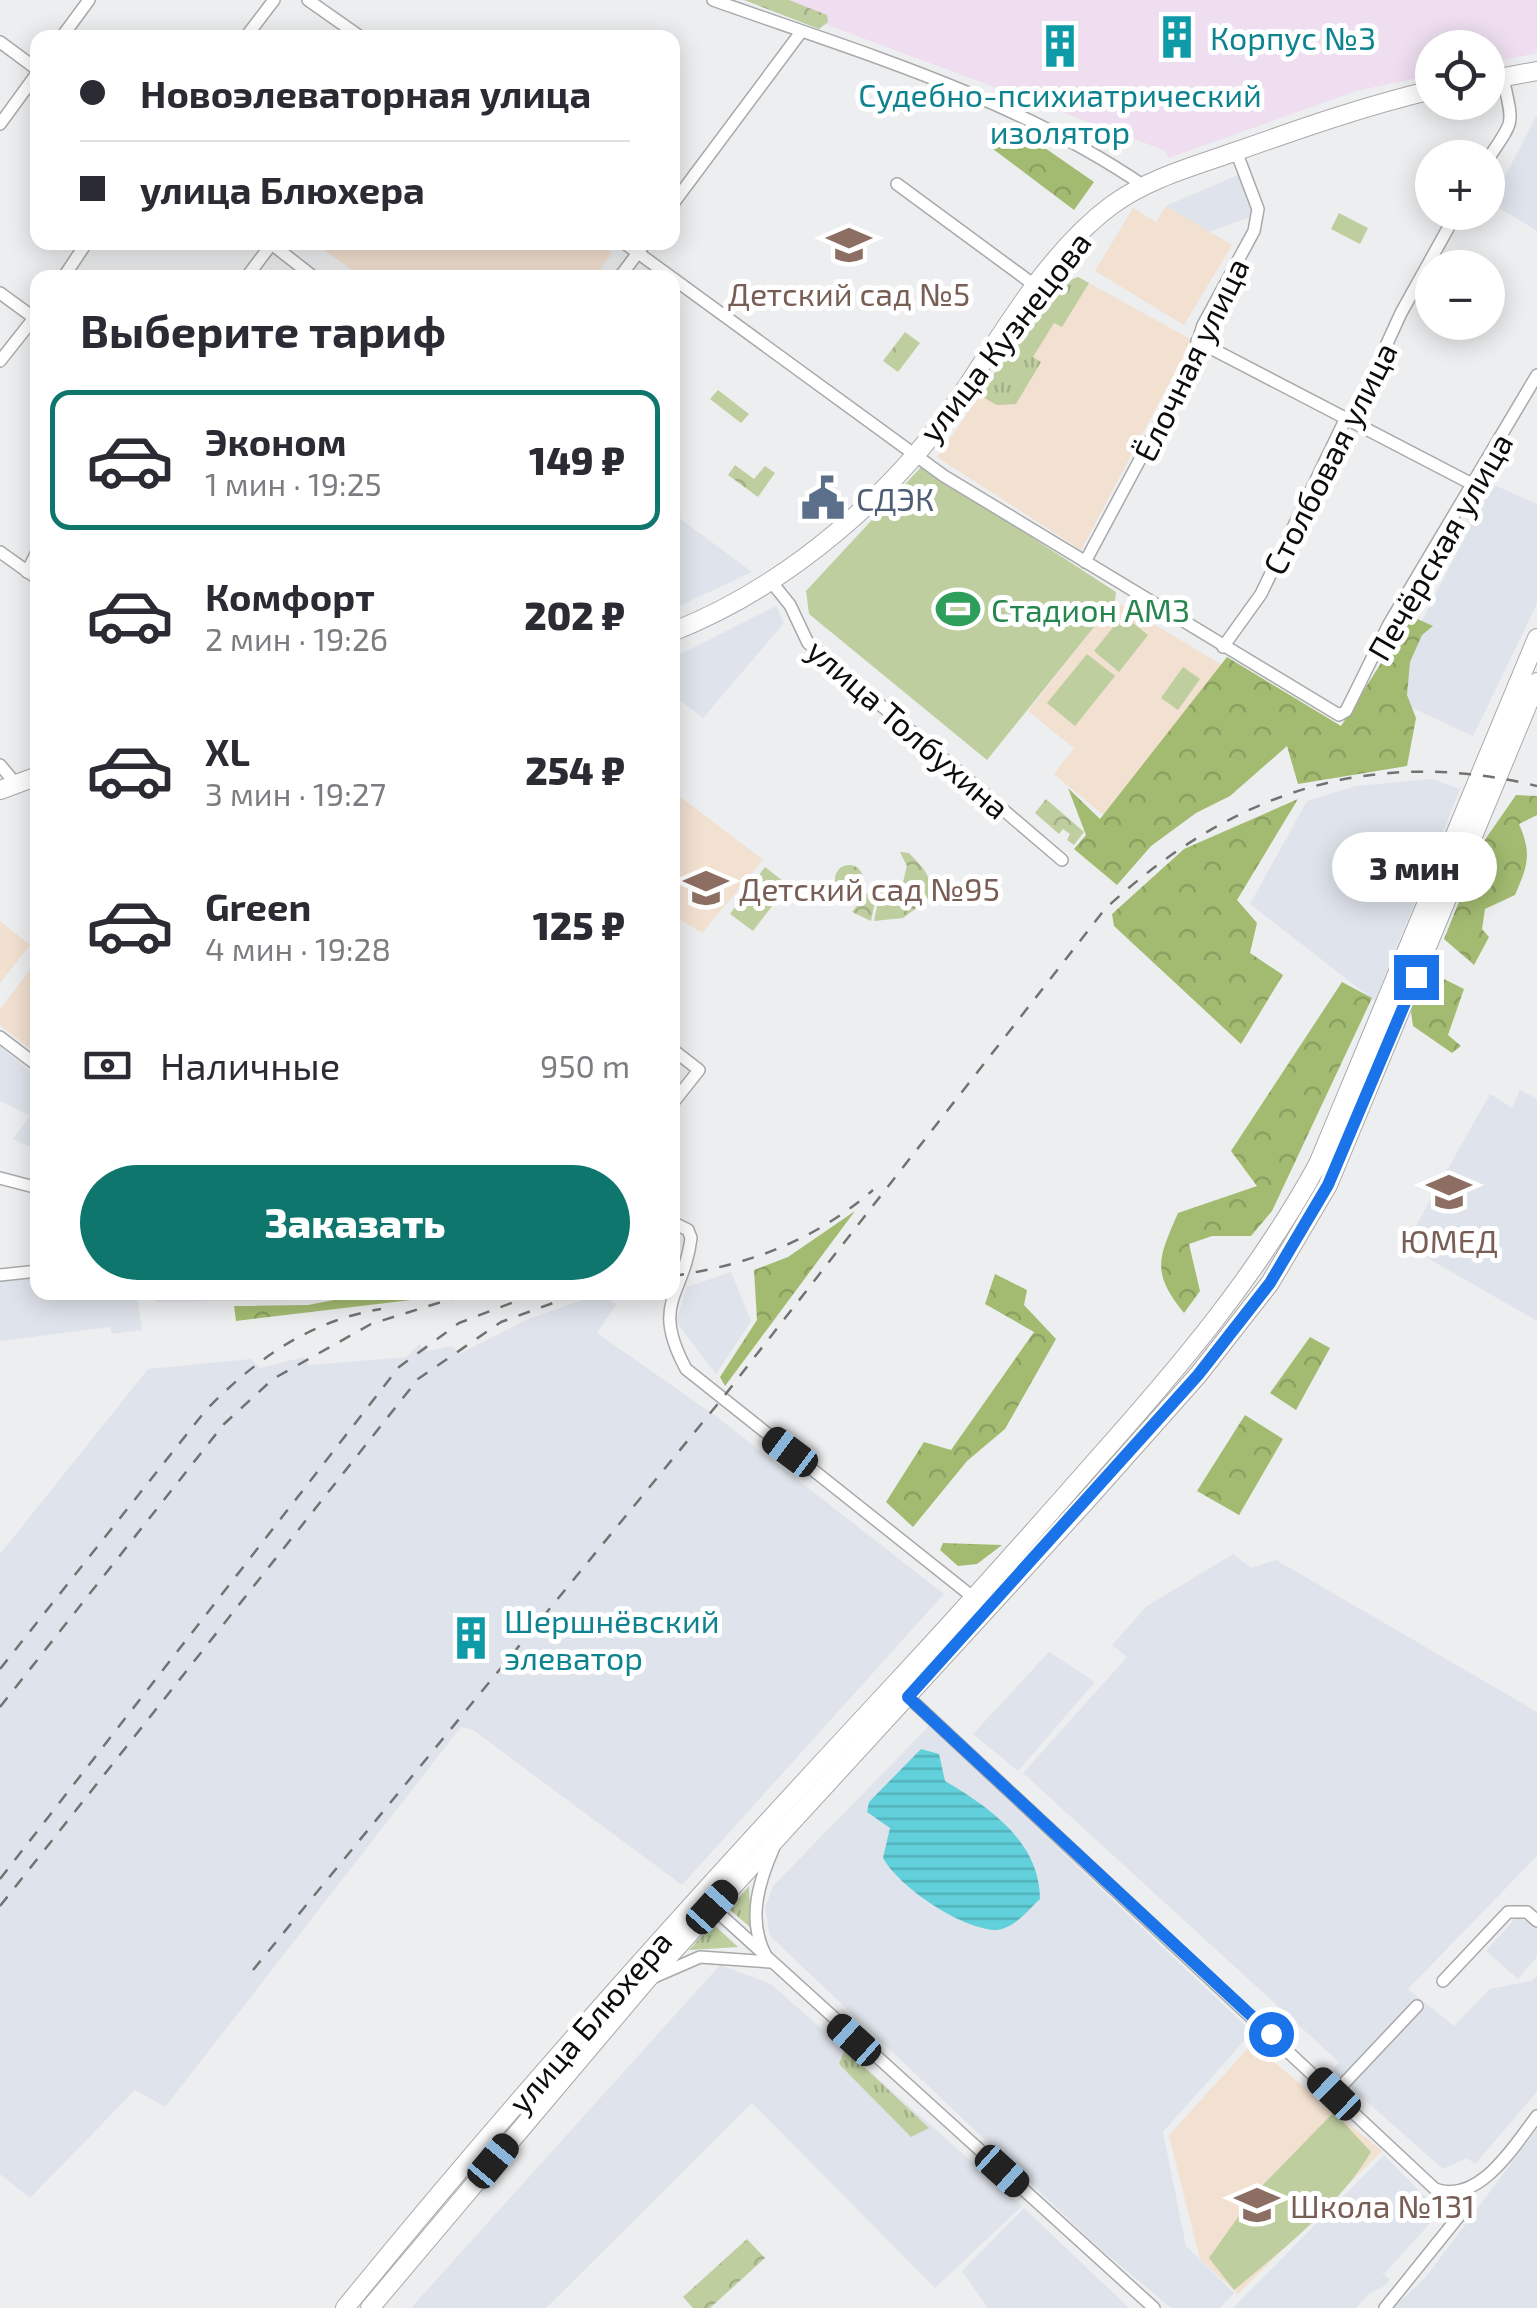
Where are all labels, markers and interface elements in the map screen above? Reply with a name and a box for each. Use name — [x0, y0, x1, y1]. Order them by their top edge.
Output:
building icon: Корпус №3 — [1153, 13, 1201, 61]
place label: Корпус №3 — [1210, 18, 1376, 57]
building icon: Судебно-психиатрический изолятор — [1036, 22, 1084, 70]
map controls — [1415, 30, 1505, 340]
button: locate — [1415, 30, 1505, 120]
text: Новоэлеваторная улица — [140, 70, 591, 116]
place label: Судебно-психиатрический изолятор — [858, 75, 1262, 150]
button: + — [1415, 140, 1505, 230]
text: улица Блюхера — [140, 166, 425, 212]
school or university icon: Детский сад №5 — [825, 221, 873, 269]
street label: улица Кузнецова — [910, 223, 1099, 449]
button: − — [1415, 250, 1505, 340]
street label: Ёлочная улица — [1124, 251, 1257, 467]
place label: Детский сад №5 — [728, 274, 970, 312]
text: Выберите тариф — [80, 303, 446, 357]
street label: Столбовая улица — [1254, 336, 1405, 581]
icon: car — [85, 415, 175, 505]
text: Эконом — [205, 418, 347, 464]
street label: Печёрская улица — [1359, 426, 1520, 667]
text: 149 ₽ — [529, 437, 625, 483]
text: 1 мин · 19:25 — [205, 464, 382, 502]
public building icon: СДЭК — [799, 474, 847, 522]
place label: СДЭК — [856, 479, 934, 517]
icon: car — [85, 570, 175, 660]
text: Комфорт — [205, 573, 375, 619]
sports icon: Стадион АМЗ — [934, 585, 982, 633]
place label: Стадион АМЗ — [991, 590, 1190, 628]
text: 202 ₽ — [524, 592, 625, 638]
text: 2 мин · 19:26 — [205, 619, 388, 657]
street label: улица Толбухина — [800, 630, 1018, 827]
icon: car — [85, 725, 175, 815]
text: XL — [205, 728, 250, 774]
text: 254 ₽ — [525, 747, 625, 793]
text: 3 мин · 19:27 — [205, 774, 386, 812]
callout: 3 мин — [1334, 832, 1498, 902]
text: 3 мин — [1369, 848, 1460, 886]
school or university icon: Детский сад №95 — [682, 864, 730, 912]
place label: Детский сад №95 — [739, 869, 1000, 907]
icon: car — [85, 880, 175, 970]
text: Green — [205, 883, 311, 929]
text: 125 ₽ — [533, 902, 625, 948]
text: 4 мин · 19:28 — [205, 929, 391, 967]
route end — [1394, 955, 1439, 1000]
icon: cash — [80, 1038, 135, 1093]
text: Наличные — [160, 1042, 340, 1088]
text: 950 m — [540, 1046, 630, 1084]
button: Заказать — [80, 1165, 630, 1280]
school or university icon: ЮМЕД — [1425, 1168, 1473, 1216]
place label: ЮМЕД — [1400, 1221, 1498, 1259]
car — [757, 1422, 823, 1482]
place label: Шершнёвский элеватор — [504, 1601, 720, 1676]
building icon: Шершнёвский элеватор — [447, 1614, 495, 1662]
car — [681, 1875, 743, 1939]
street label: улица Блюхера — [499, 1922, 679, 2121]
car — [822, 2009, 886, 2071]
route start — [1249, 2012, 1294, 2057]
car — [1302, 2062, 1366, 2126]
car — [462, 2128, 524, 2194]
car — [970, 2140, 1034, 2202]
school or university icon: Школа №131 — [1233, 2181, 1281, 2229]
place label: Школа №131 — [1290, 2186, 1475, 2224]

